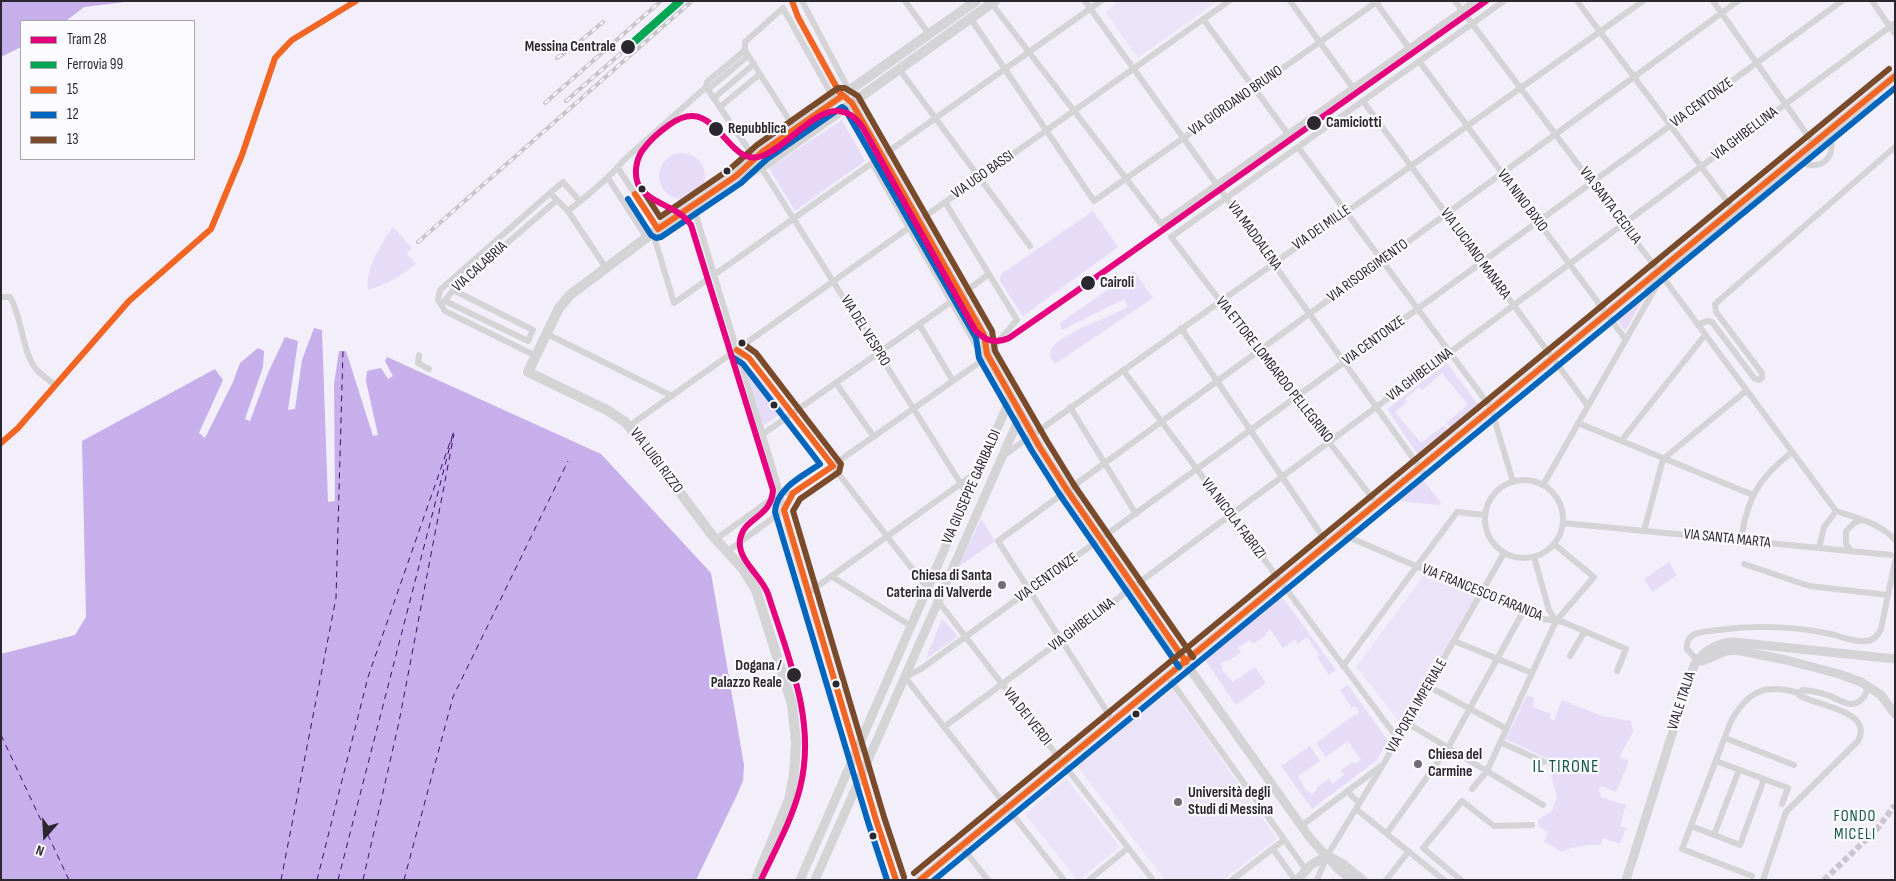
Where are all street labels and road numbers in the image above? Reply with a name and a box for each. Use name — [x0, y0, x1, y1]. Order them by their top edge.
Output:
street label: VIA GIORDANO BRUNO — [1186, 62, 1286, 140]
street label: VIA CENTONZE — [1667, 74, 1737, 132]
street label: VIA GHIBELLINA — [1709, 103, 1781, 165]
street label: VIA UGO BASSI — [948, 147, 1018, 203]
street label: VIA SANTA CECILIA — [1575, 164, 1645, 248]
street label: VIA NINO BIXIO — [1493, 166, 1551, 236]
street label: VIA MADDALENA — [1223, 198, 1285, 274]
street label: VIA DEI MILLE — [1289, 201, 1355, 255]
street label: VIA LUCIANO MANARA — [1436, 205, 1514, 303]
street label: VIA RISORGIMENTO — [1324, 236, 1412, 306]
street label: VIA CALABRIA — [449, 238, 511, 296]
street label: VIA DEL VESPRO — [836, 292, 894, 370]
street label: VIA ETTORE LOMBARDO PELLEGRINO — [1211, 293, 1337, 447]
street label: VIA CENTONZE — [1339, 312, 1409, 370]
street label: VIA GHIBELLINA — [1384, 344, 1456, 406]
street label: VIA LUIGI RIZZO — [626, 425, 686, 497]
street label: VIA GIUSEPPE GARIBALDI — [939, 427, 1005, 547]
street label: VIA NICOLA FABRIZI — [1197, 475, 1269, 563]
street label: VIA SANTA MARTA — [1683, 525, 1771, 553]
street label: VIA CENTONZE — [1012, 549, 1082, 607]
street label: VIA FRANCESCO FARANDA — [1419, 561, 1545, 625]
street label: VIA GHIBELLINA — [1046, 594, 1118, 656]
street label: VIA PORTA IMPERIALE — [1383, 656, 1451, 756]
street label: VIALE ITALIA — [1664, 670, 1700, 732]
street label: VIA DEI VERDI — [999, 685, 1055, 749]

